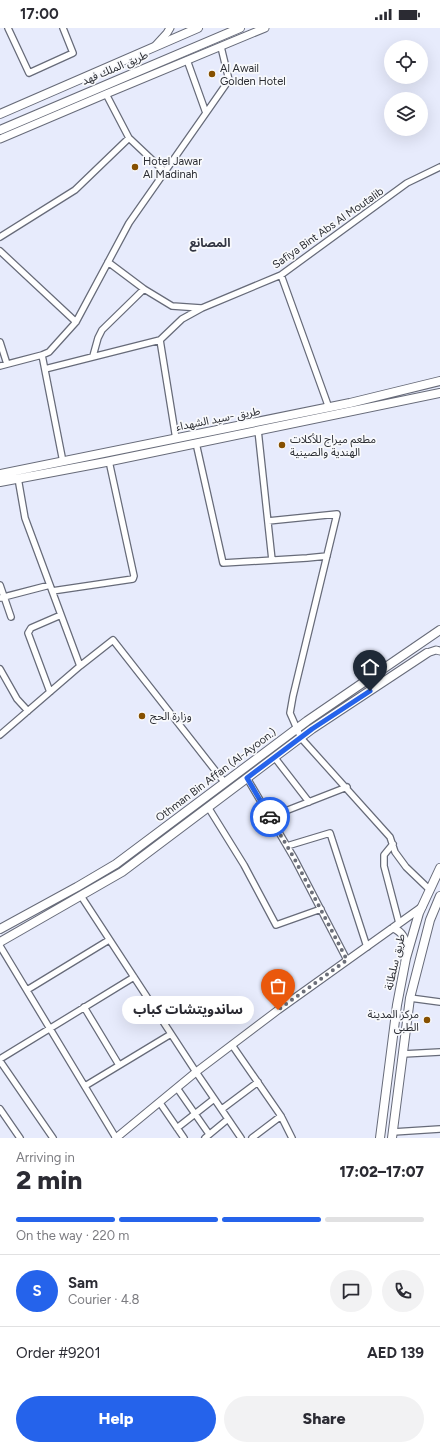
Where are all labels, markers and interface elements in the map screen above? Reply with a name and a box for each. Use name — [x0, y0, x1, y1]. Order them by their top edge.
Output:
text: 17:00 — [20, 5, 59, 23]
map controls — [384, 40, 428, 136]
button: locate — [384, 40, 428, 84]
street label: طريق الملك فهد — [80, 48, 150, 88]
place label: Al Awail Golden Hotel — [220, 62, 286, 88]
marker: Al Awail Golden Hotel — [207, 69, 217, 79]
button: layers — [384, 92, 428, 136]
place label: Hotel Jawar Al Madinah — [143, 155, 202, 181]
marker: Hotel Jawar Al Madinah — [130, 162, 140, 172]
street label: Safiya Bint Abs Al Moutalib — [270, 185, 386, 271]
district label: المصانع — [190, 236, 230, 252]
street label: طريق -سيد الشهداء — [175, 404, 261, 434]
place label: مطعم ميراج للأكلات الهندية والصينية — [290, 433, 376, 459]
marker: مطعم ميراج للأكلات الهندية والصينية — [277, 440, 287, 450]
pin — [353, 650, 387, 691]
icon: home — [359, 656, 381, 678]
place label: وزارة الحج — [150, 710, 192, 724]
marker: وزارة الحج — [137, 711, 147, 721]
street label: Othman Bin Affan (Al-Ayoon.) — [153, 725, 279, 824]
courier — [250, 797, 290, 837]
icon: car — [259, 806, 281, 828]
street label: طريق سلطانة — [382, 932, 408, 992]
pin — [261, 969, 295, 1010]
icon: bag — [267, 975, 289, 997]
callout: ساندويتشات كباب — [122, 996, 254, 1024]
text: ساندويتشات كباب — [133, 1002, 243, 1017]
place label: مرکز المدینة الطبی — [368, 1008, 419, 1034]
marker: مرکز المدینة الطبی — [422, 1015, 432, 1025]
text: Arriving in — [16, 1150, 75, 1165]
text: 17:02–17:07 — [339, 1163, 424, 1181]
text: 2 min — [16, 1164, 82, 1196]
text: On the way · 220 m — [16, 1228, 129, 1243]
button: chat — [330, 1270, 372, 1312]
button: phone — [382, 1270, 424, 1312]
text: Sam — [68, 1274, 98, 1292]
text: S — [32, 1282, 42, 1300]
text: Courier · 4.8 — [68, 1292, 140, 1307]
text: Order #9201 — [16, 1344, 101, 1362]
text: AED 139 — [367, 1344, 424, 1362]
button: Help — [16, 1396, 216, 1442]
button: Share — [224, 1396, 424, 1442]

